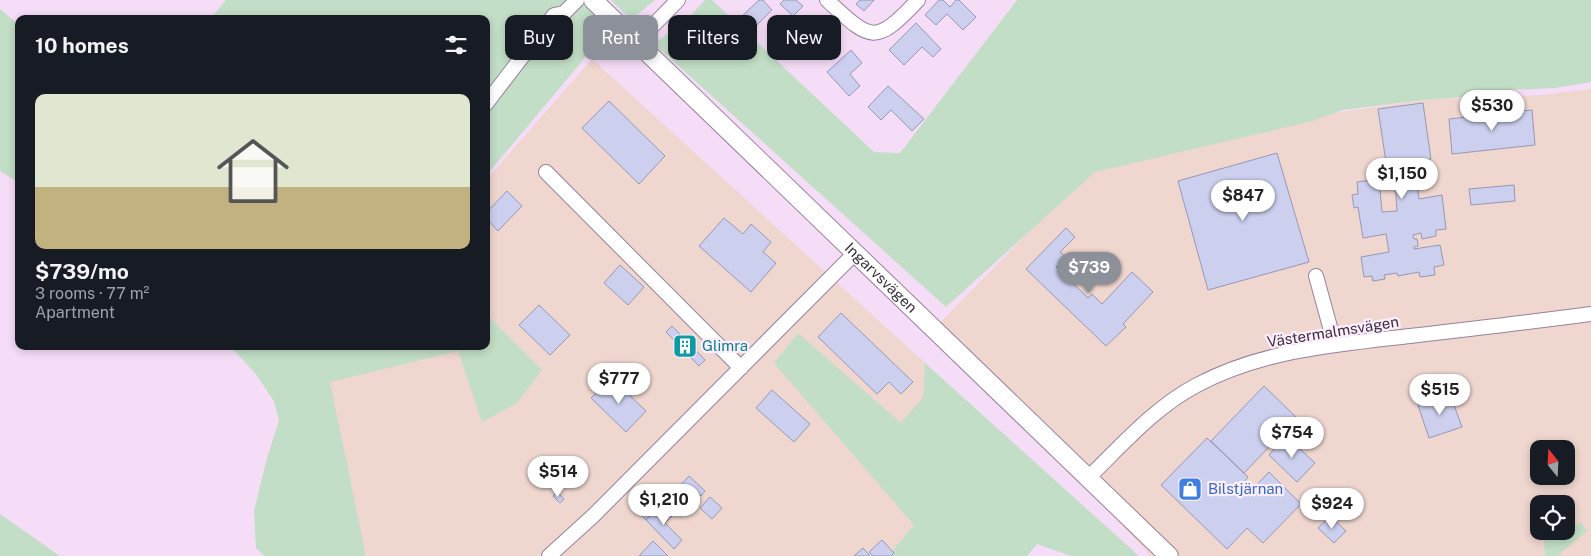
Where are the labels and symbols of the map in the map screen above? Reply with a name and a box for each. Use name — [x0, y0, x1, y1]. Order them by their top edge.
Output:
pin: $530 — [1462, 90, 1522, 132]
pin: $1,150 — [1361, 158, 1443, 200]
pin: $847 — [1213, 180, 1273, 222]
street label: Ingarvsvägen — [842, 239, 921, 316]
pin: $739 — [1059, 252, 1119, 294]
street label: Västermalmsvägen — [1266, 313, 1400, 350]
building icon: Glimra — [672, 333, 698, 359]
place label: Glimra — [702, 337, 748, 354]
pin: $777 — [589, 362, 649, 405]
pin: $515 — [1410, 374, 1470, 416]
pin: $754 — [1262, 416, 1322, 459]
north arrow — [1530, 440, 1575, 485]
pin: $514 — [528, 456, 588, 498]
shop icon: Bilstjärnan — [1177, 476, 1203, 502]
place label: Bilstjärnan — [1208, 480, 1283, 497]
pin: $1,210 — [623, 484, 705, 526]
pin: $924 — [1302, 488, 1362, 530]

